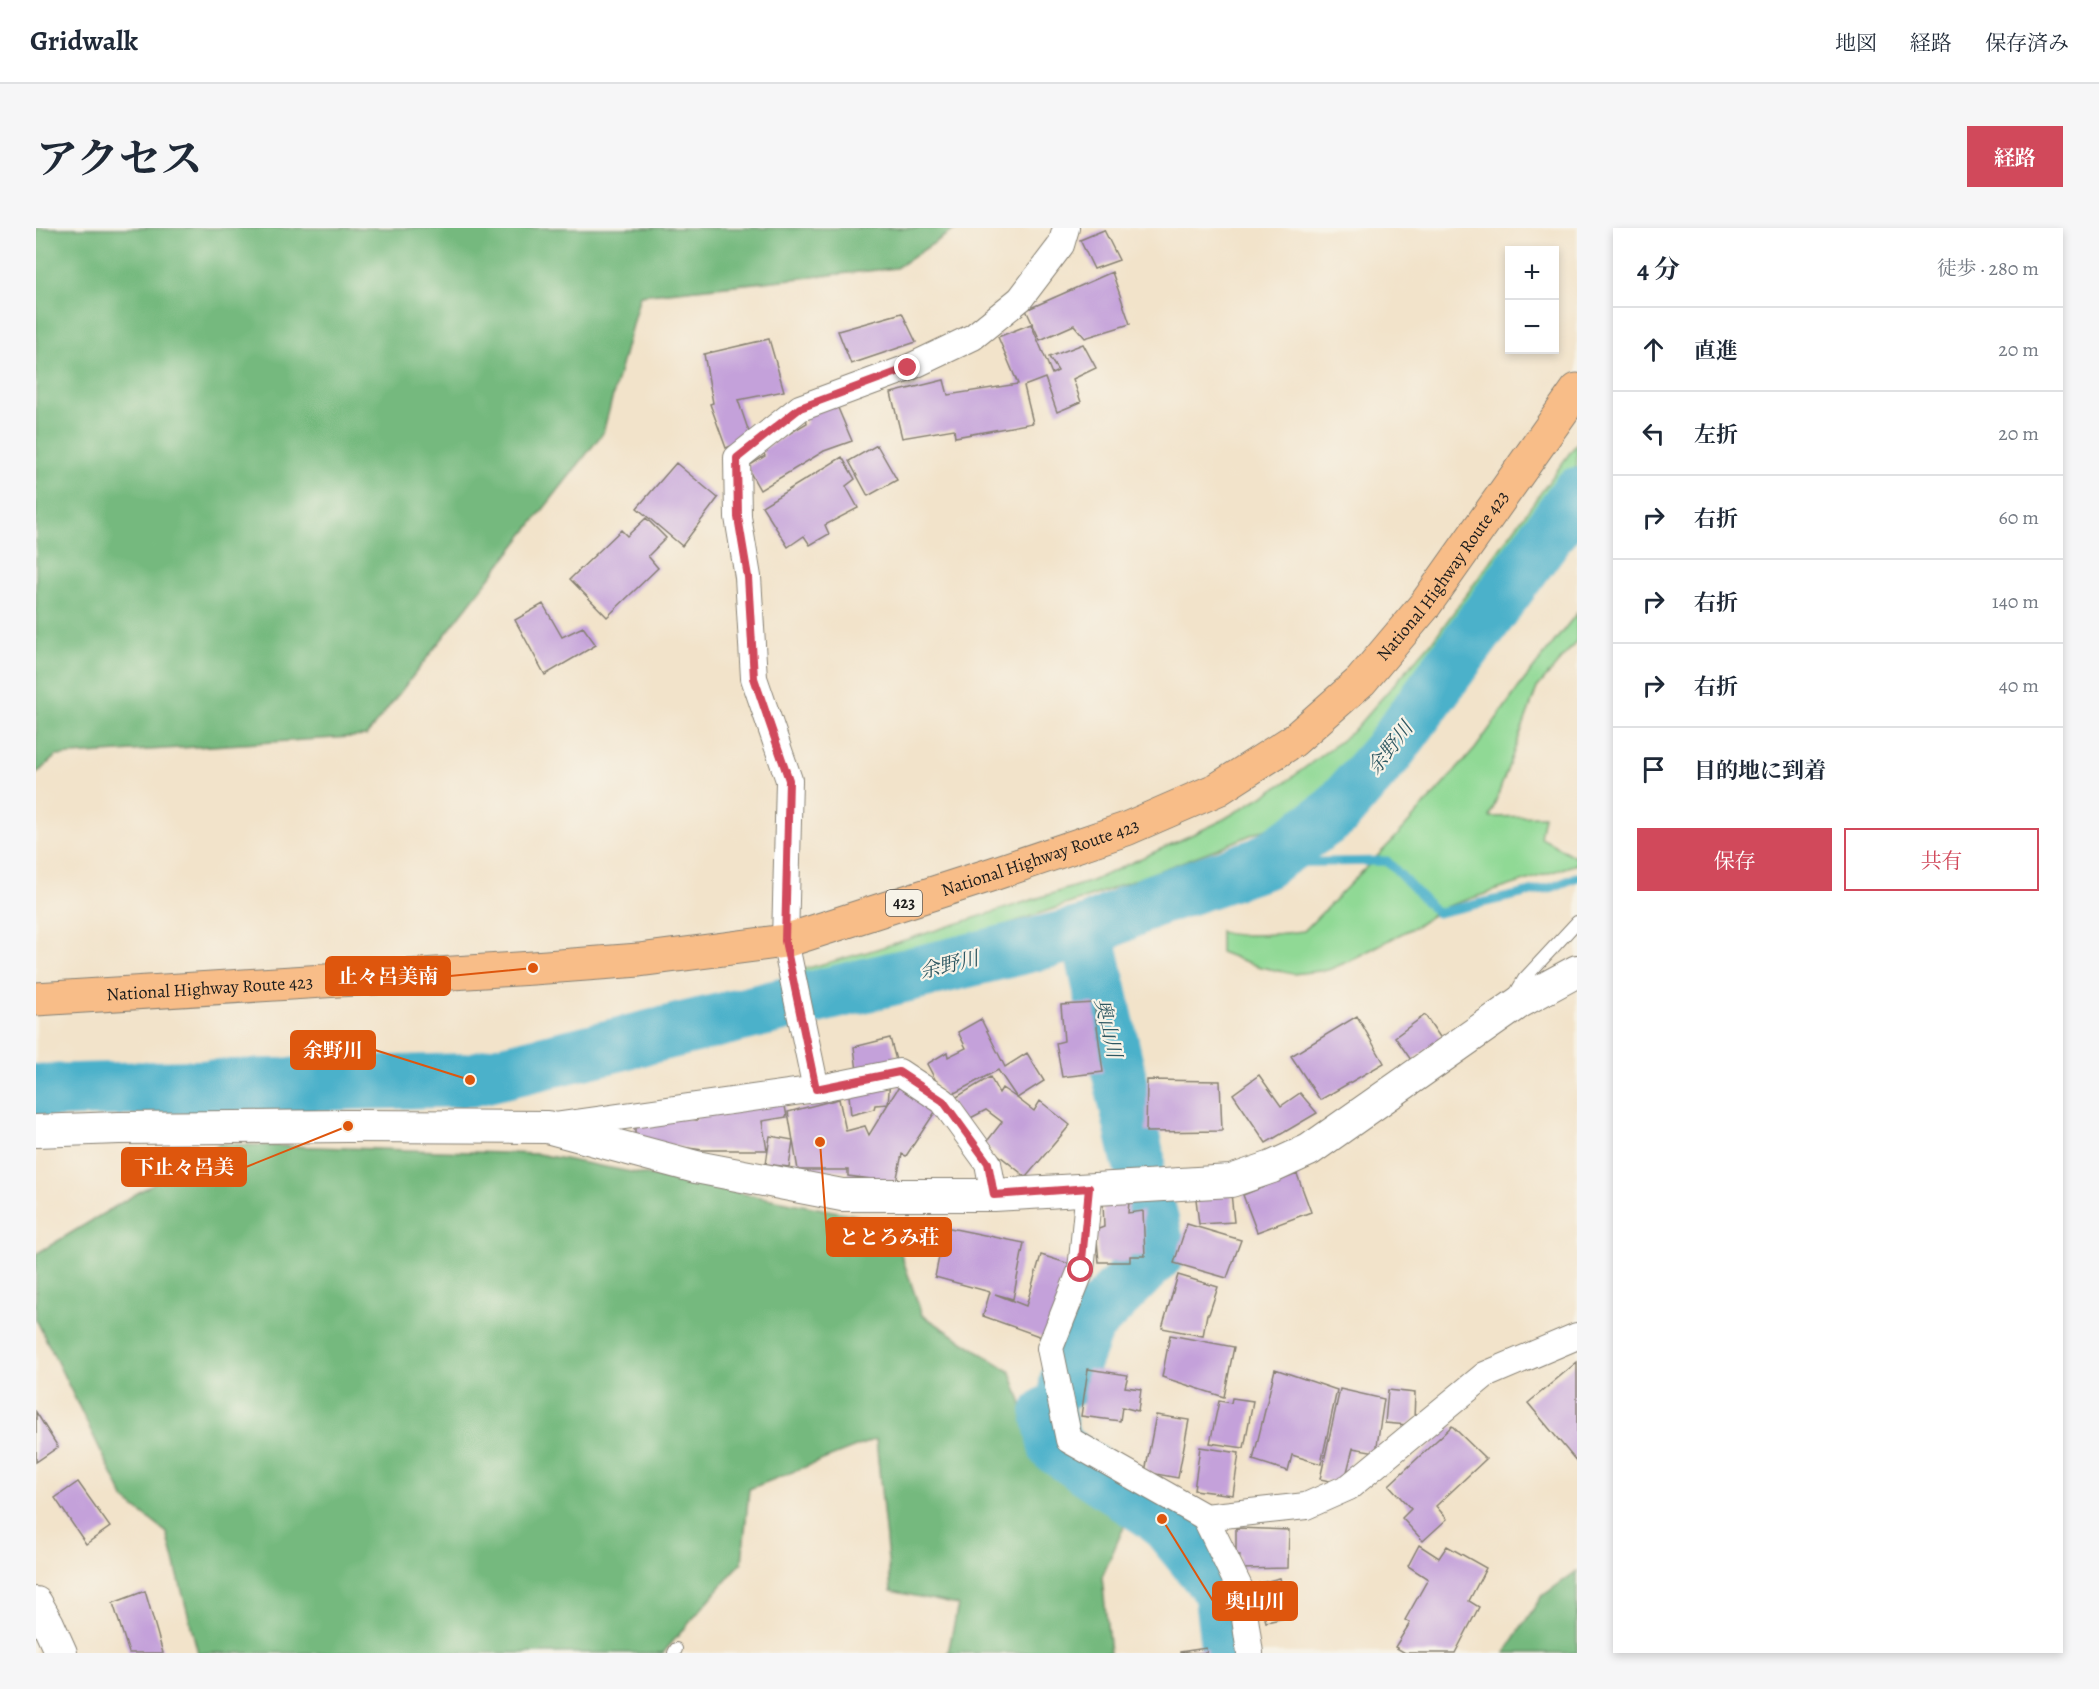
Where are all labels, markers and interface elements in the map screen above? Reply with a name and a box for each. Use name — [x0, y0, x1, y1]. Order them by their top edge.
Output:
text: Gridwalk — [30, 22, 138, 60]
text: 地図 — [1835, 29, 1877, 57]
text: 経路 — [1910, 29, 1952, 57]
text: 保存済み — [1985, 29, 2069, 57]
button: 経路 — [1967, 126, 2063, 187]
text: アクセス — [36, 130, 203, 187]
map controls — [1505, 246, 1559, 354]
button: + — [1505, 246, 1559, 300]
text: 4 分 — [1637, 252, 1680, 287]
text: 徒歩 · 280 m — [1937, 255, 2039, 282]
button: − — [1505, 300, 1559, 354]
icon: ahead — [1637, 333, 1670, 366]
text: 直進 — [1694, 336, 1738, 366]
text: 20 m — [1998, 336, 2039, 363]
route end — [894, 354, 920, 380]
icon: left — [1637, 417, 1670, 450]
text: 左折 — [1694, 420, 1738, 450]
text: 20 m — [1998, 420, 2039, 447]
street label: National Highway Route 423 — [1371, 486, 1514, 666]
icon: right — [1637, 501, 1670, 534]
text: 右折 — [1694, 504, 1738, 534]
text: 60 m — [1999, 504, 2039, 531]
icon: right — [1637, 585, 1670, 618]
text: 右折 — [1694, 588, 1738, 618]
text: 140 m — [1992, 588, 2039, 615]
icon: right — [1637, 669, 1670, 702]
text: 右折 — [1694, 672, 1738, 702]
text: 40 m — [1999, 672, 2039, 699]
water label: 余野川 — [1361, 714, 1420, 780]
icon: arrive — [1637, 753, 1670, 786]
text: 目的地に到着 — [1694, 756, 1826, 786]
street label: National Highway Route 423 — [938, 813, 1143, 902]
button: 保存 — [1637, 828, 1832, 891]
button: 共有 — [1844, 828, 2039, 891]
road number: 423 — [886, 890, 922, 916]
water label: 余野川 — [917, 944, 983, 985]
callout: 止々呂美南 — [326, 957, 450, 995]
text: 止々呂美南 — [338, 963, 438, 990]
street label: National Highway Route 423 — [106, 970, 314, 1007]
water label: 奥山川 — [1088, 996, 1128, 1062]
callout: 余野川 — [291, 1031, 375, 1069]
text: 余野川 — [303, 1037, 363, 1064]
callout: 下止々呂美 — [122, 1148, 246, 1186]
text: 下止々呂美 — [134, 1154, 234, 1181]
callout: ととろみ荘 — [827, 1218, 951, 1256]
text: ととろみ荘 — [839, 1224, 939, 1251]
route start — [1067, 1256, 1093, 1282]
callout: 奥山川 — [1213, 1582, 1297, 1620]
text: 奥山川 — [1225, 1588, 1285, 1615]

